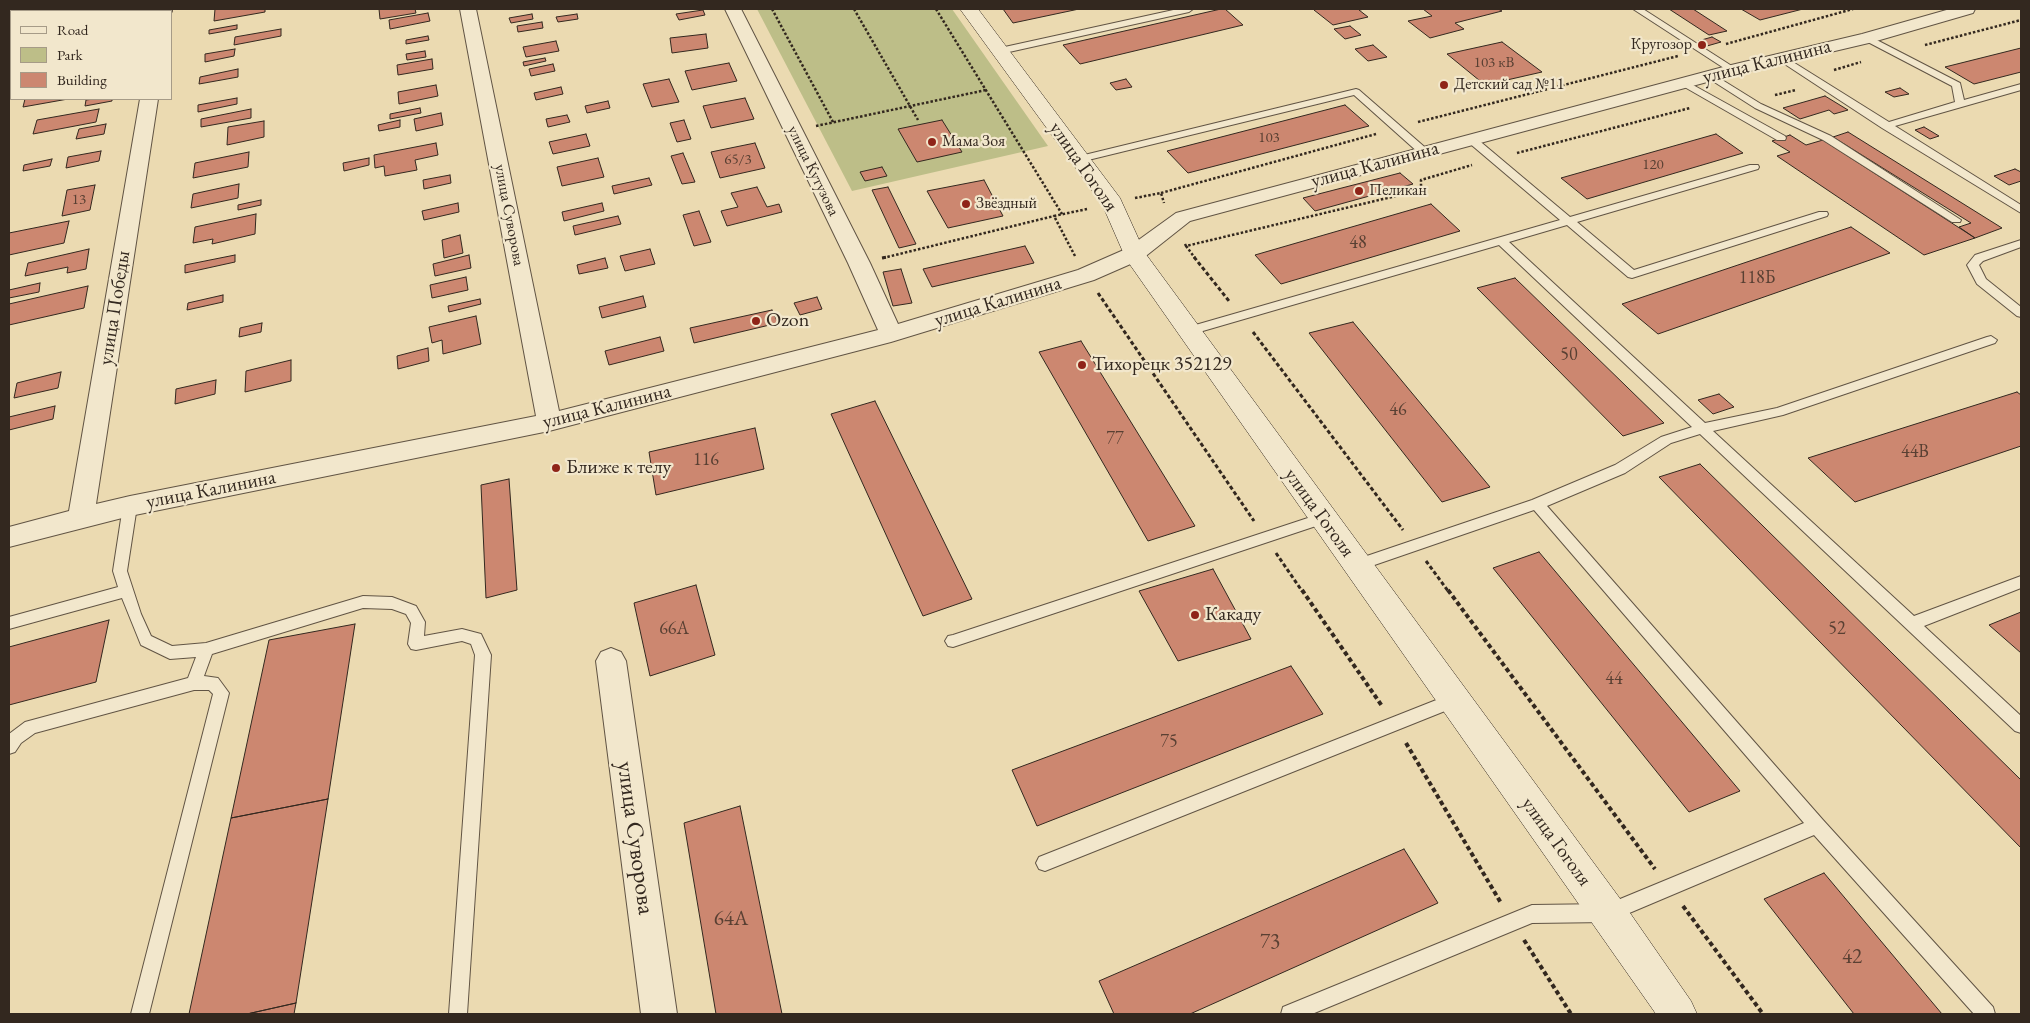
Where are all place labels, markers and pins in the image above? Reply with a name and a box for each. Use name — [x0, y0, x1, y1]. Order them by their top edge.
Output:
place label: Кругозор — [1631, 35, 1692, 55]
marker: Кругозор — [1696, 39, 1708, 51]
place label: Детский сад №11 — [1454, 75, 1564, 95]
marker: Детский сад №11 — [1438, 79, 1450, 91]
place label: Мама Зоя — [942, 132, 1005, 152]
marker: Мама Зоя — [926, 136, 938, 148]
place label: Пеликан — [1369, 181, 1427, 201]
marker: Пеликан — [1353, 185, 1365, 197]
place label: Звёздный — [976, 194, 1037, 214]
marker: Звёздный — [960, 198, 972, 210]
place label: Ozon — [766, 309, 809, 333]
marker: Ozon — [750, 315, 762, 327]
place label: Тихорецк 352129 — [1092, 353, 1232, 377]
marker: Тихорецк 352129 — [1076, 359, 1088, 371]
place label: Ближе к телу — [566, 456, 671, 480]
marker: Ближе к телу — [550, 462, 562, 474]
place label: Какаду — [1205, 603, 1261, 627]
marker: Какаду — [1189, 609, 1201, 621]

